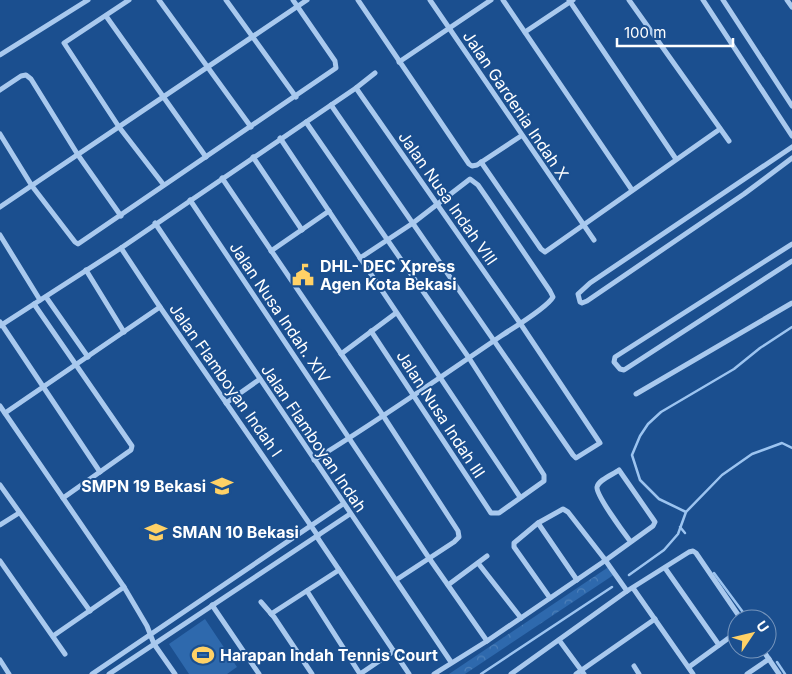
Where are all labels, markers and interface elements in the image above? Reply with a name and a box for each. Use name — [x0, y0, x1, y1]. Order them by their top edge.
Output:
scale bar — [617, 15, 733, 47]
text: 100 m — [624, 23, 666, 42]
street label: Jalan Gardenia Indah X — [459, 27, 573, 183]
street label: Jalan Nusa Indah VIII — [394, 127, 502, 269]
street label: Jalan Nusa Indah. XIV — [225, 238, 335, 386]
place label: DHL- DEC Xpress Agen Kota Bekasi — [320, 256, 457, 294]
public building icon: DHL- DEC Xpress Agen Kota Bekasi — [290, 262, 316, 288]
street label: Jalan Flamboyan Indah I — [165, 299, 287, 461]
street label: Jalan Nusa Indah III — [392, 347, 490, 481]
street label: Jalan Flamboyan Indah — [257, 360, 371, 516]
school or university icon: SMPN 19 Bekasi — [209, 473, 235, 499]
place label: SMPN 19 Bekasi — [81, 476, 206, 496]
school or university icon: SMAN 10 Bekasi — [143, 519, 169, 545]
place label: SMAN 10 Bekasi — [172, 522, 299, 542]
north arrow — [727, 609, 777, 659]
text: U — [753, 617, 773, 635]
sports icon: Harapan Indah Tennis Court — [190, 642, 216, 668]
place label: Harapan Indah Tennis Court — [220, 645, 438, 665]

